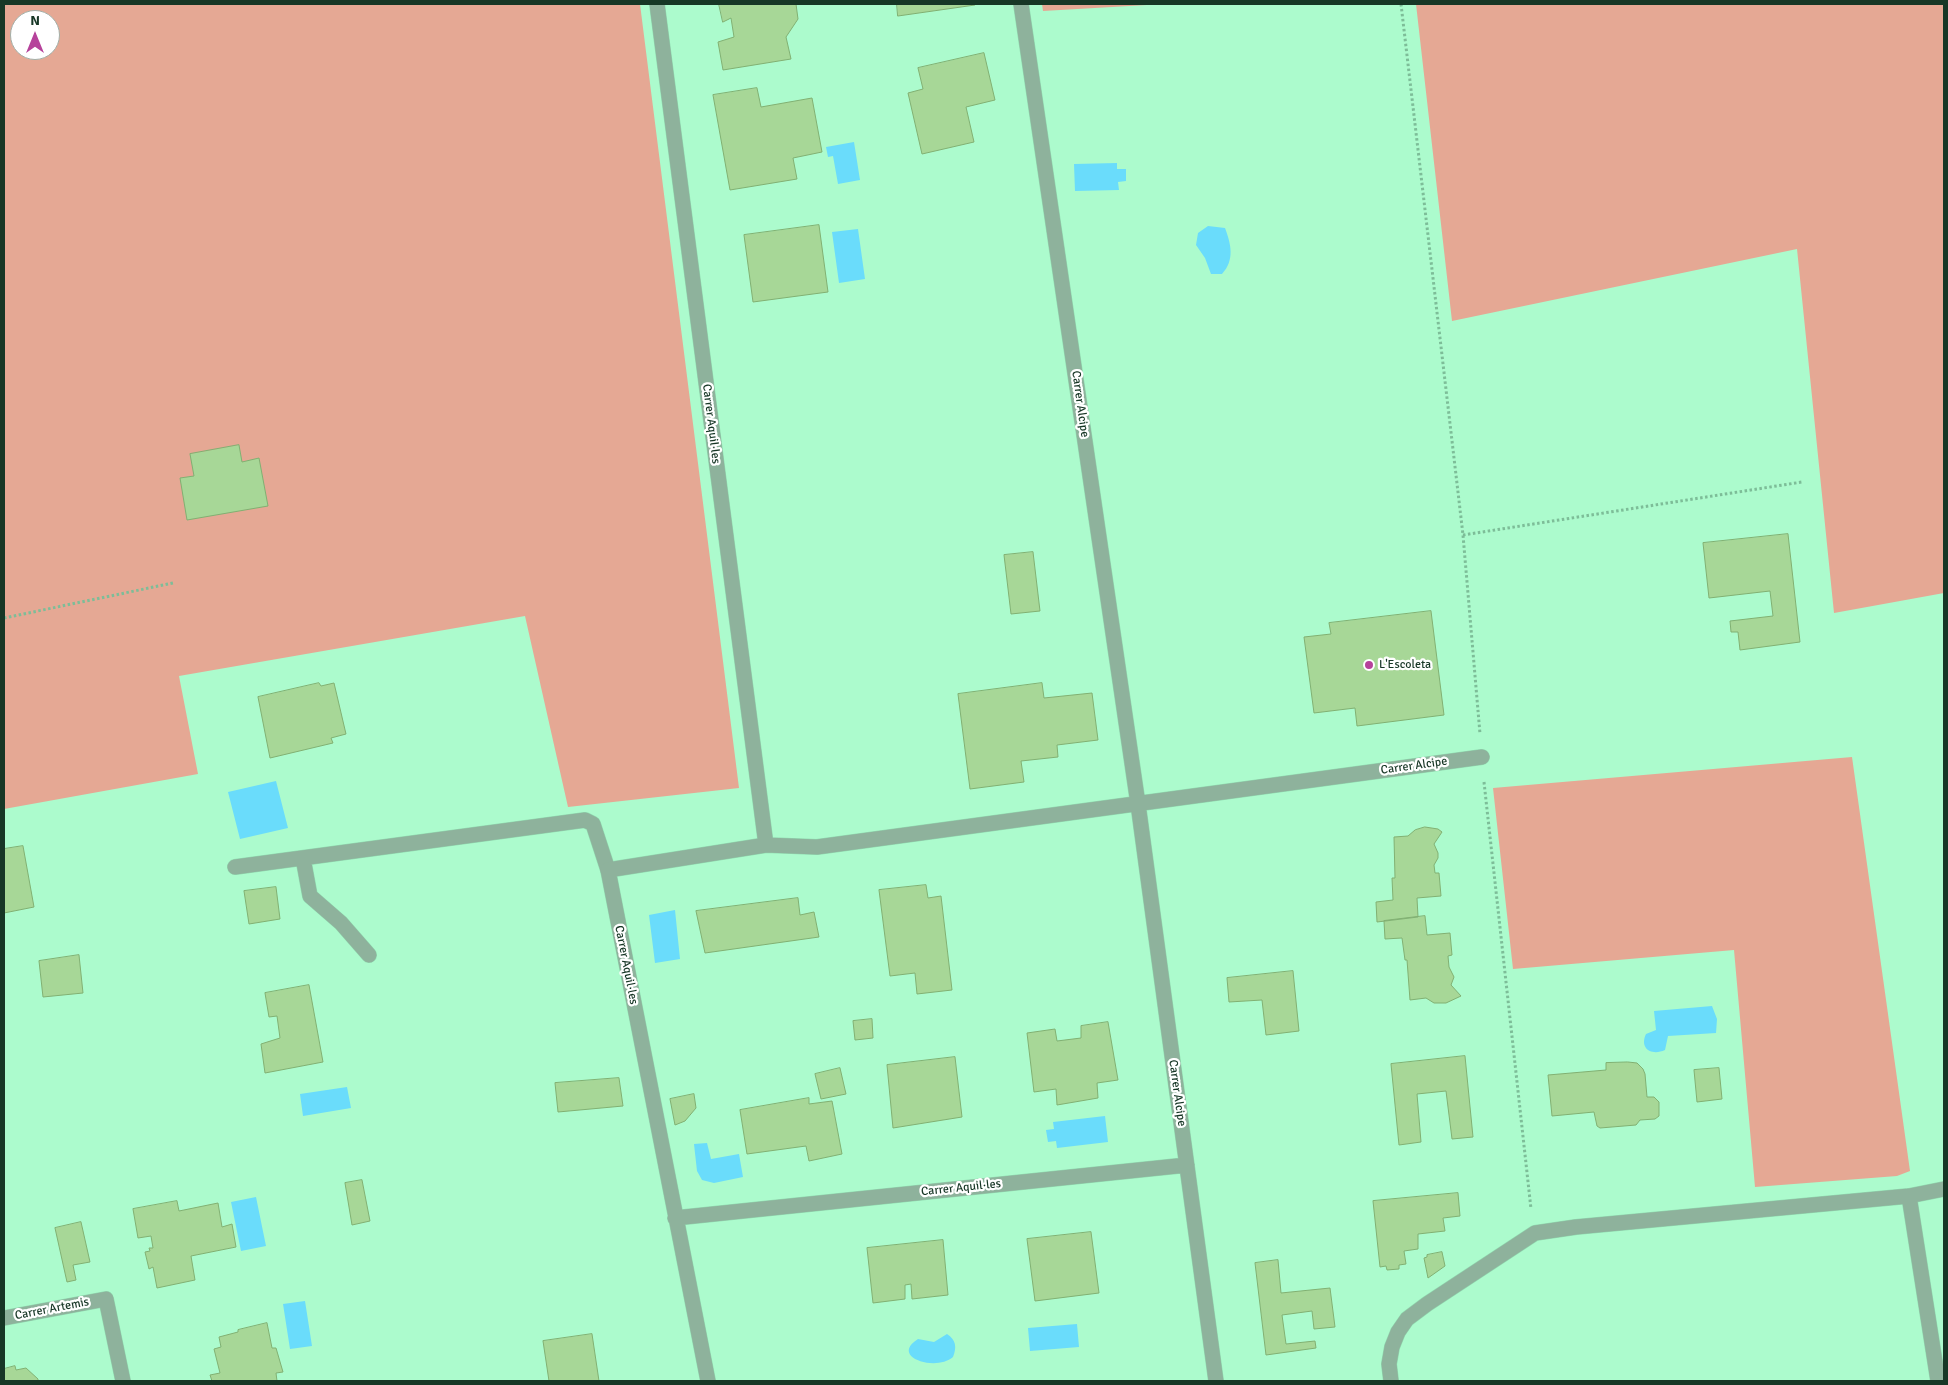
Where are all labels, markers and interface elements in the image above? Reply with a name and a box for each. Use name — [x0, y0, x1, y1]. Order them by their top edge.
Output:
north arrow — [10, 10, 60, 60]
text: N — [30, 12, 40, 29]
street label: Carrer Alcipe — [1068, 370, 1092, 438]
street label: Carrer Aquil·les — [699, 383, 723, 465]
place label: L'Escoleta — [1379, 658, 1431, 672]
marker: L'Escoleta — [1363, 659, 1375, 671]
street label: Carrer Alcipe — [1380, 754, 1448, 778]
street label: Carrer Aquil·les — [611, 924, 641, 1006]
street label: Carrer Alcipe — [1165, 1059, 1189, 1127]
street label: Carrer Aquil·les — [920, 1177, 1002, 1199]
street label: Carrer Artemis — [14, 1295, 90, 1323]

